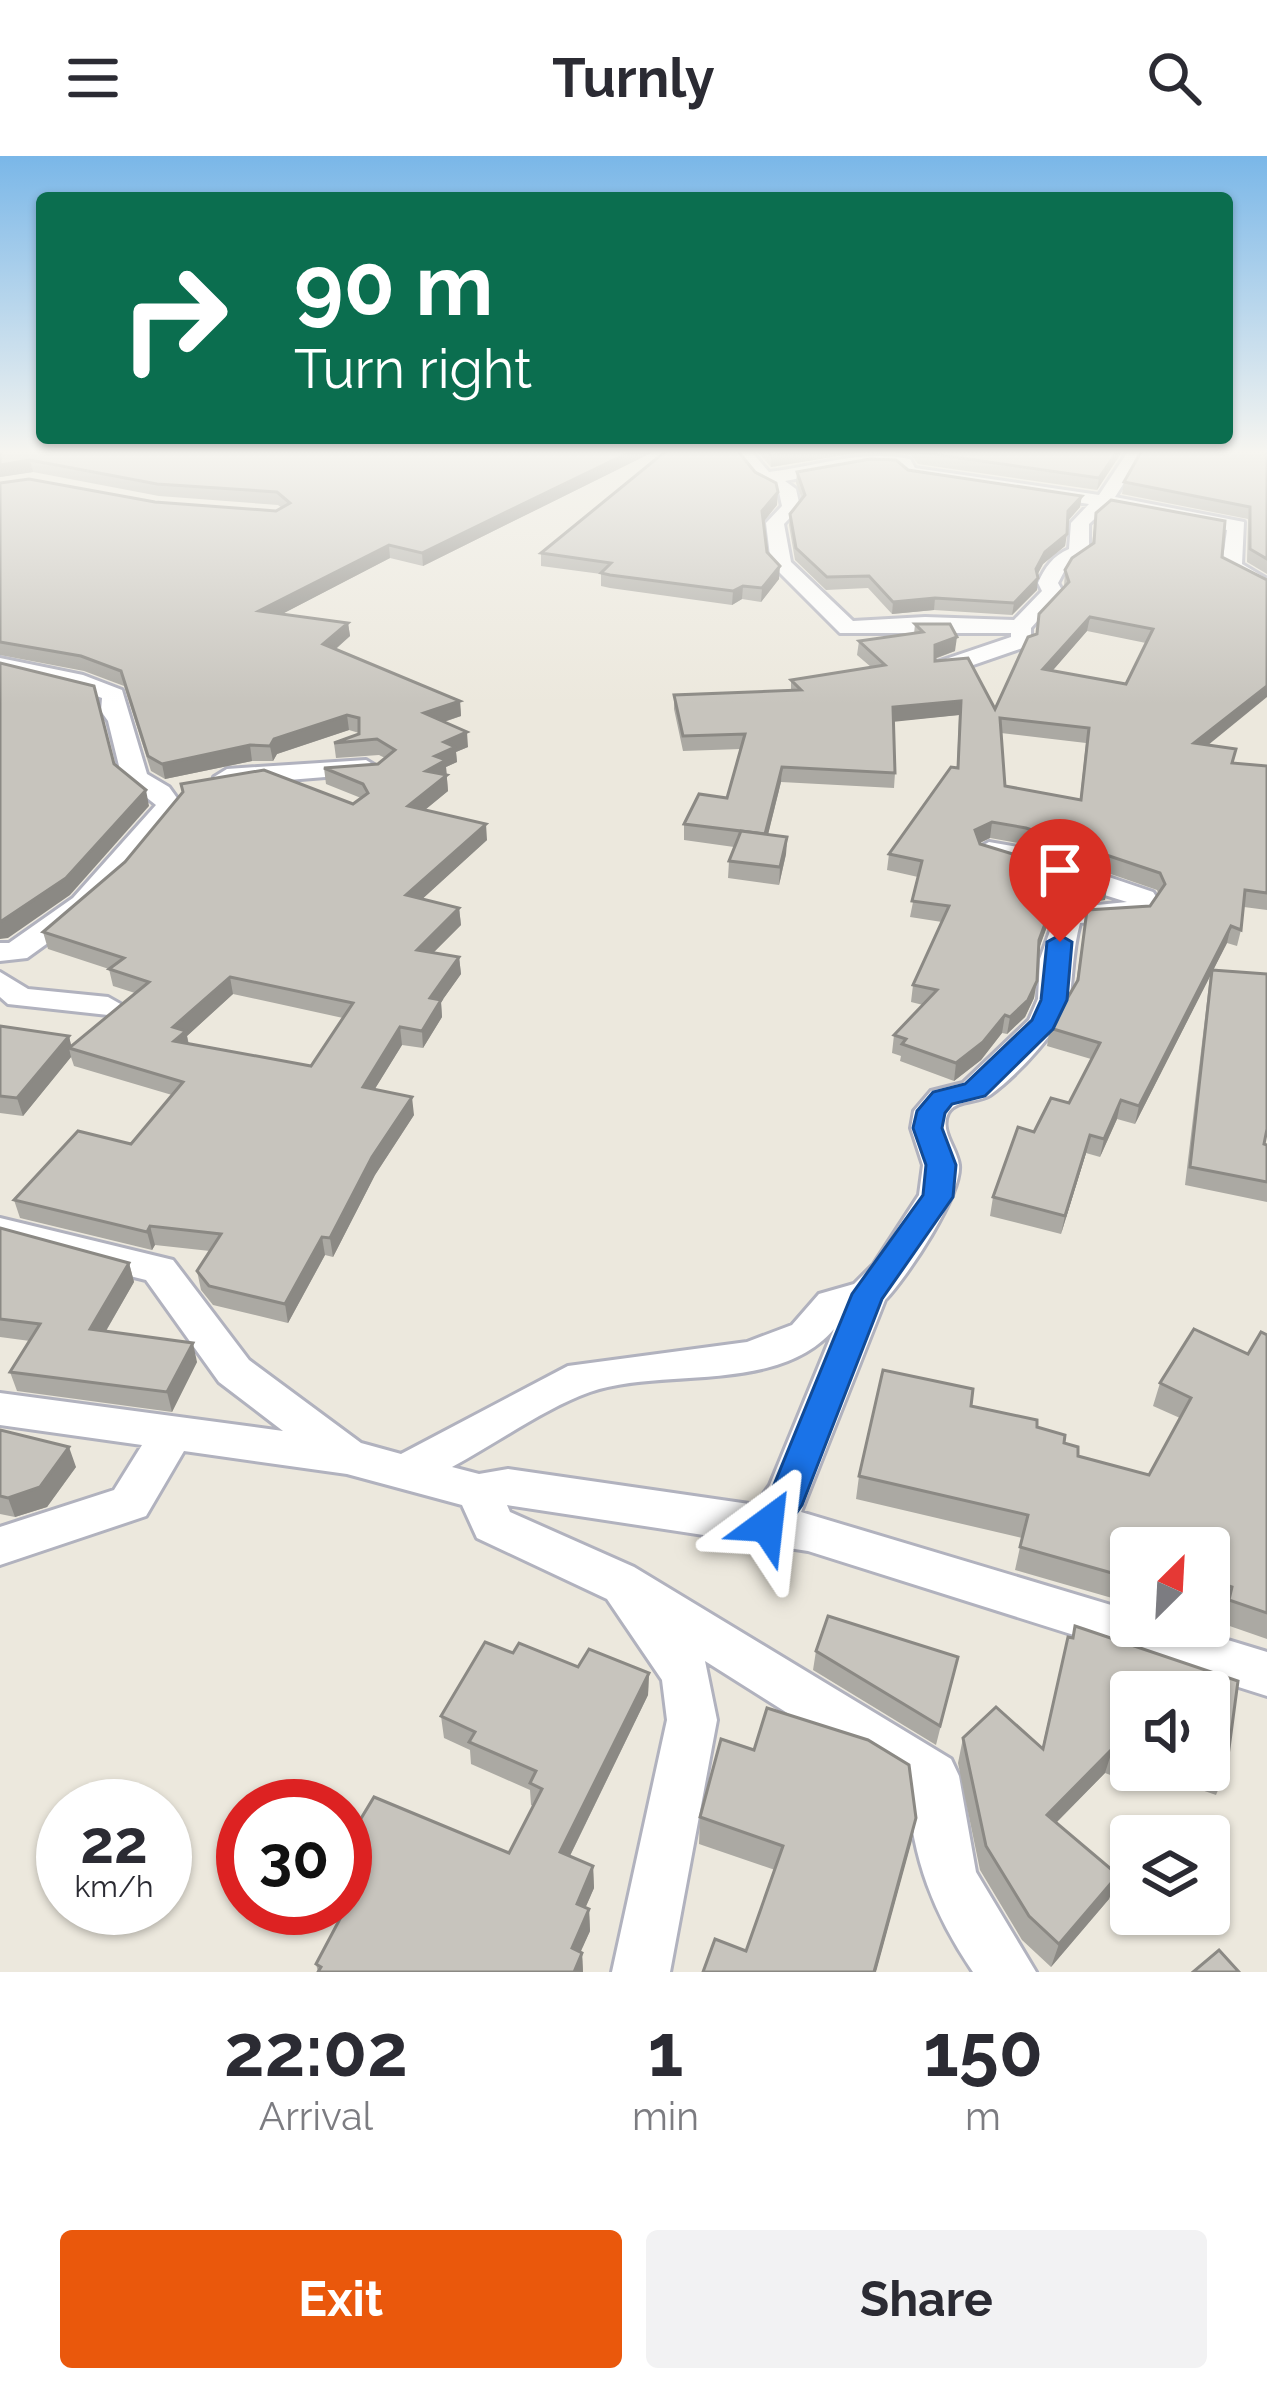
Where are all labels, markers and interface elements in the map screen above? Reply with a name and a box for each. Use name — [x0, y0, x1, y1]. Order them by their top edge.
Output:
icon: menu — [60, 45, 126, 111]
icon: search — [1141, 45, 1207, 111]
text: Turnly — [552, 46, 715, 110]
text: 90 m — [294, 236, 493, 335]
icon: right — [96, 240, 252, 396]
text: Turn right — [294, 337, 532, 401]
pin — [1009, 819, 1111, 942]
icon: arrive — [1027, 837, 1093, 903]
position arrow — [704, 1462, 830, 1588]
north arrow — [1110, 1527, 1230, 1647]
map controls — [1110, 1527, 1230, 1935]
button: sound — [1110, 1671, 1230, 1791]
speed limit sign: 30 — [216, 1779, 372, 1935]
text: 22 — [80, 1807, 148, 1877]
button: layers — [1110, 1815, 1230, 1935]
text: km/h — [74, 1869, 154, 1904]
text: 22:02 — [224, 2008, 408, 2093]
text: 1 — [648, 2008, 683, 2093]
text: 150 — [923, 2008, 1043, 2093]
text: Arrival — [259, 2093, 373, 2139]
text: min — [632, 2093, 699, 2139]
text: m — [965, 2093, 1001, 2139]
button: Exit — [60, 2230, 622, 2368]
button: Share — [646, 2230, 1207, 2368]

